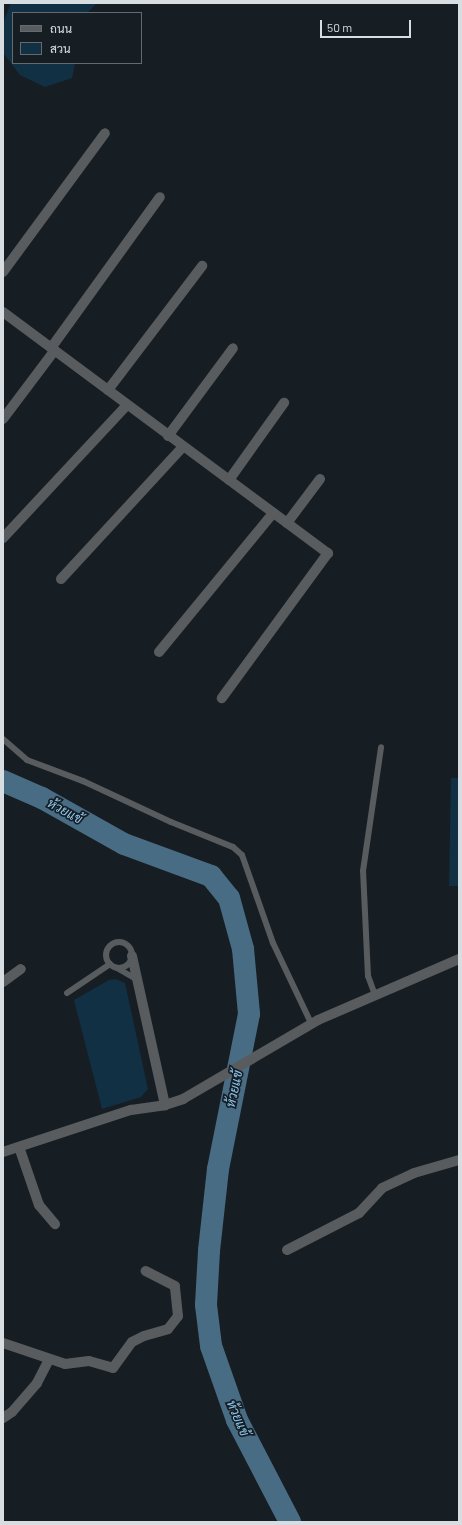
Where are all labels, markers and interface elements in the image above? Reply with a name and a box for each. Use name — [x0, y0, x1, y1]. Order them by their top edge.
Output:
legend — [12, 12, 142, 64]
scale bar — [322, 12, 413, 38]
text: 50 m — [327, 20, 352, 34]
text: ถนน — [50, 21, 72, 35]
text: สวน — [50, 41, 71, 55]
water label: ห้วยแข้ — [45, 795, 85, 827]
water label: ห้วยแข้ — [222, 1069, 246, 1109]
water label: ห้วยแข้ — [223, 1398, 253, 1438]

